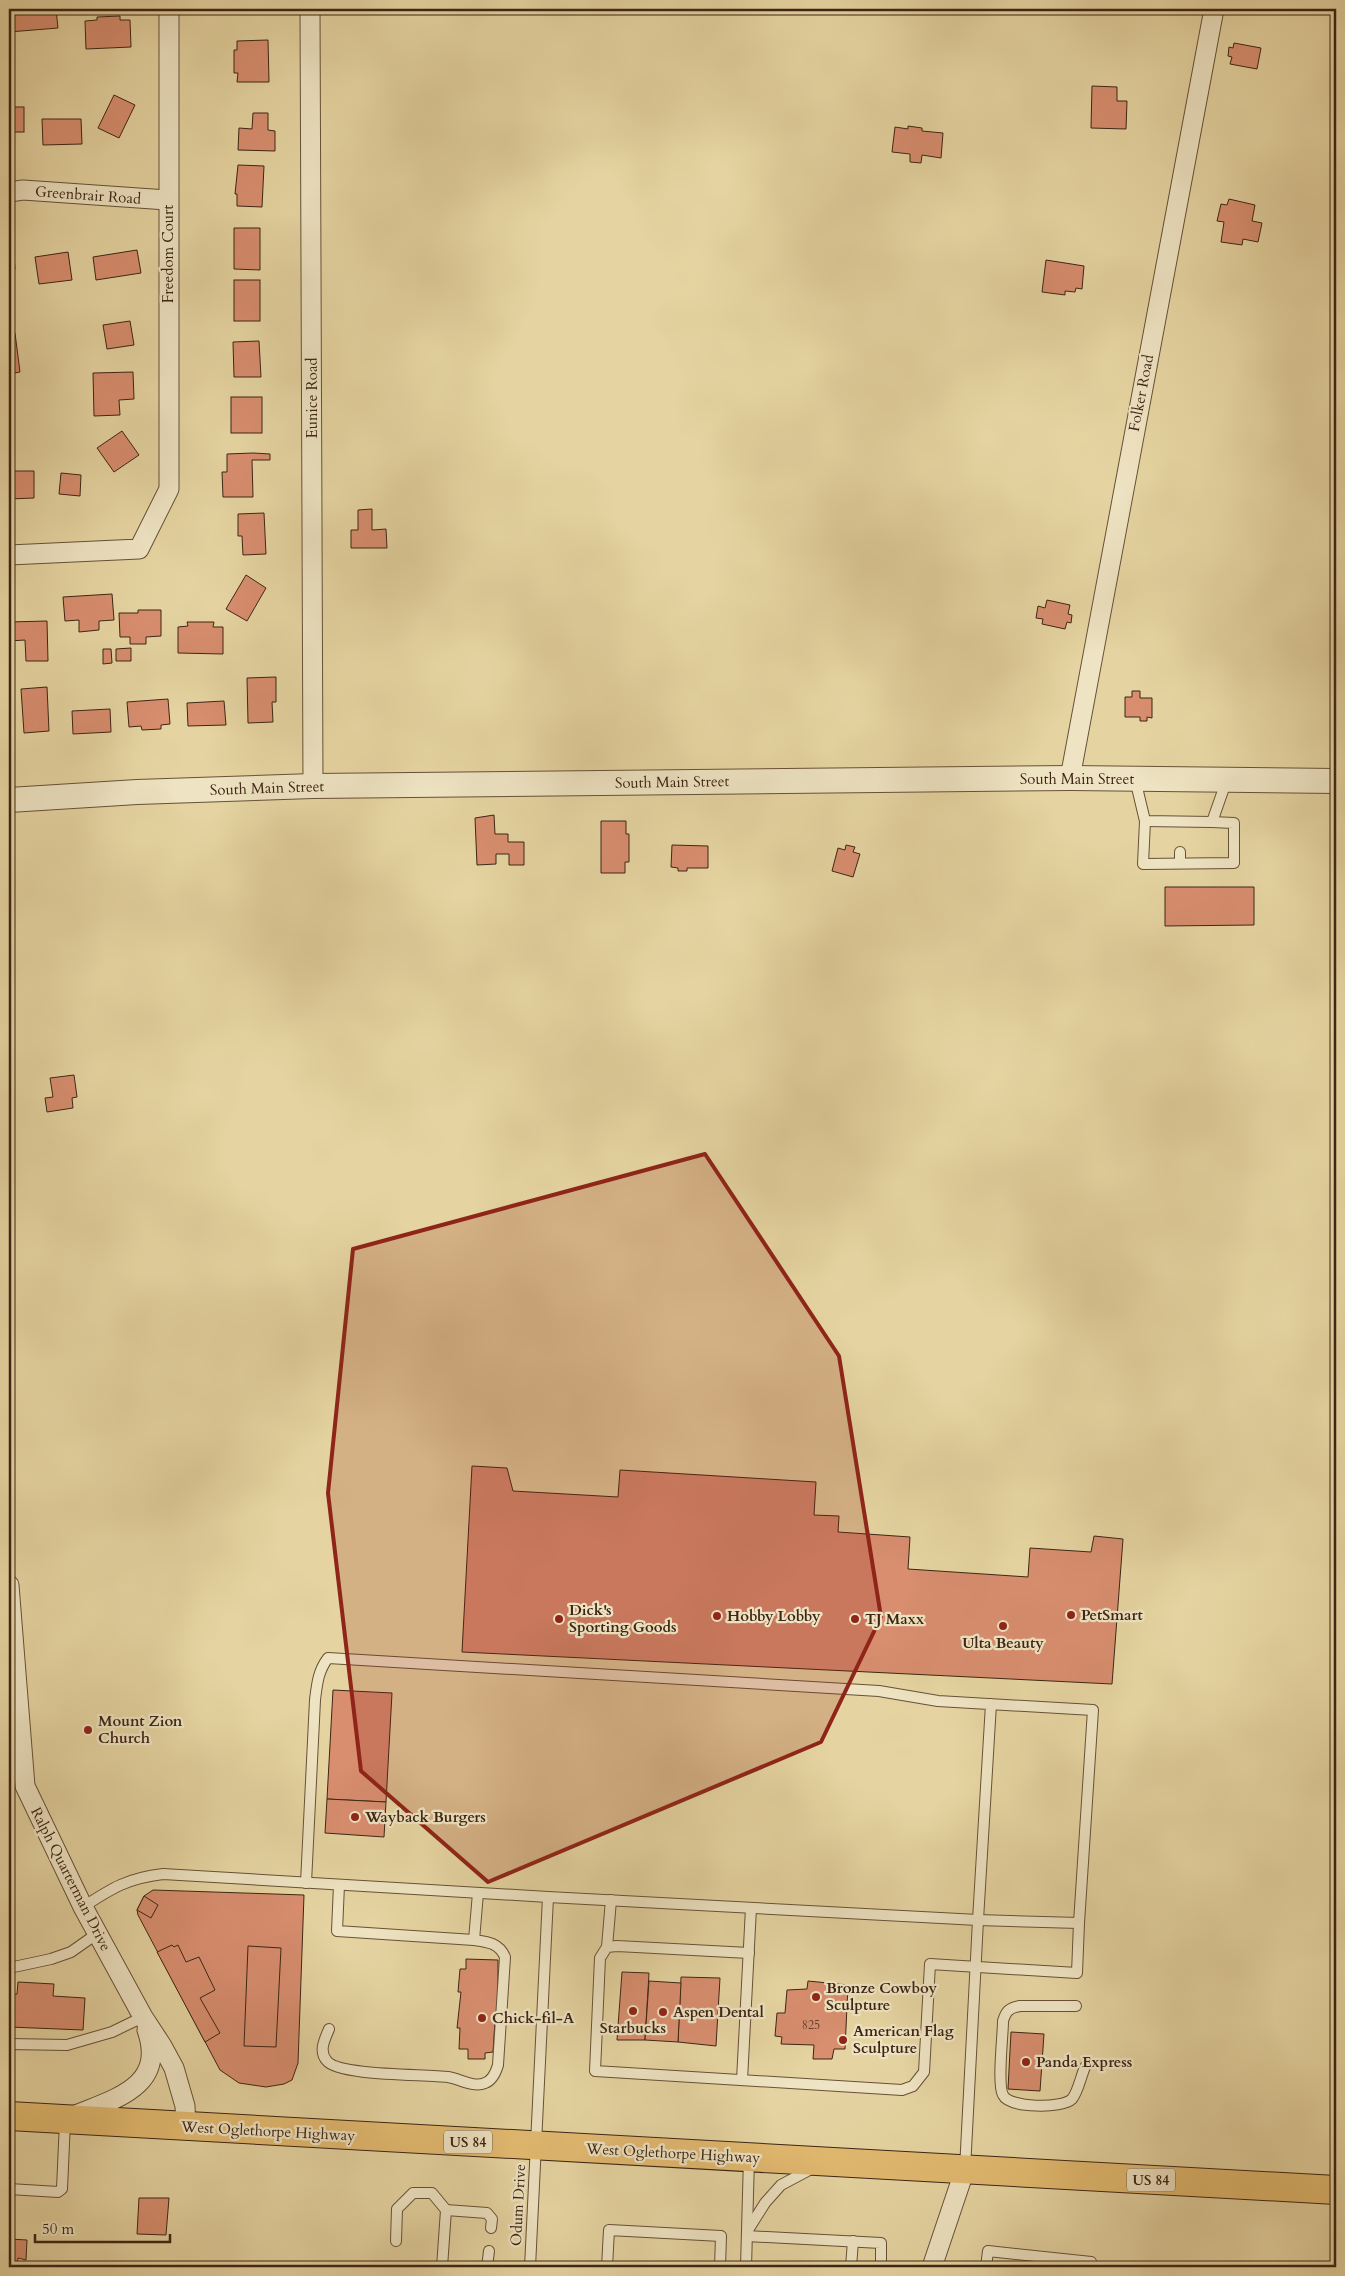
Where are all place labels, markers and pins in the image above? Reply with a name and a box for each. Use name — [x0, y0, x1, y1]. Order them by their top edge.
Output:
place label: Dick's Sporting Goods — [569, 1600, 677, 1637]
place label: PetSmart — [1081, 1605, 1143, 1625]
place label: Hobby Lobby — [727, 1606, 821, 1626]
place label: TJ Maxx — [865, 1609, 924, 1629]
marker: PetSmart — [1065, 1609, 1077, 1621]
marker: Hobby Lobby — [711, 1610, 723, 1622]
marker: Dick's Sporting Goods — [553, 1613, 565, 1625]
marker: TJ Maxx — [849, 1613, 861, 1625]
marker: Ulta Beauty — [997, 1620, 1009, 1632]
place label: Ulta Beauty — [962, 1633, 1044, 1653]
place label: Mount Zion Church — [98, 1711, 183, 1748]
marker: Mount Zion Church — [82, 1724, 94, 1736]
place label: Wayback Burgers — [364, 1807, 486, 1827]
marker: Wayback Burgers — [349, 1811, 361, 1823]
place label: Bronze Cowboy Sculpture — [826, 1978, 938, 2015]
marker: Bronze Cowboy Sculpture — [810, 1991, 822, 2003]
place label: Aspen Dental — [673, 2002, 765, 2022]
marker: Starbucks — [627, 2005, 639, 2017]
marker: Aspen Dental — [657, 2006, 669, 2018]
place label: Chick-fil-A — [492, 2008, 575, 2028]
marker: Chick-fil-A — [476, 2012, 488, 2024]
place label: Starbucks — [600, 2018, 666, 2038]
place label: American Flag Sculpture — [853, 2021, 954, 2058]
marker: American Flag Sculpture — [837, 2034, 849, 2046]
place label: Panda Express — [1036, 2052, 1132, 2072]
marker: Panda Express — [1020, 2056, 1032, 2068]

